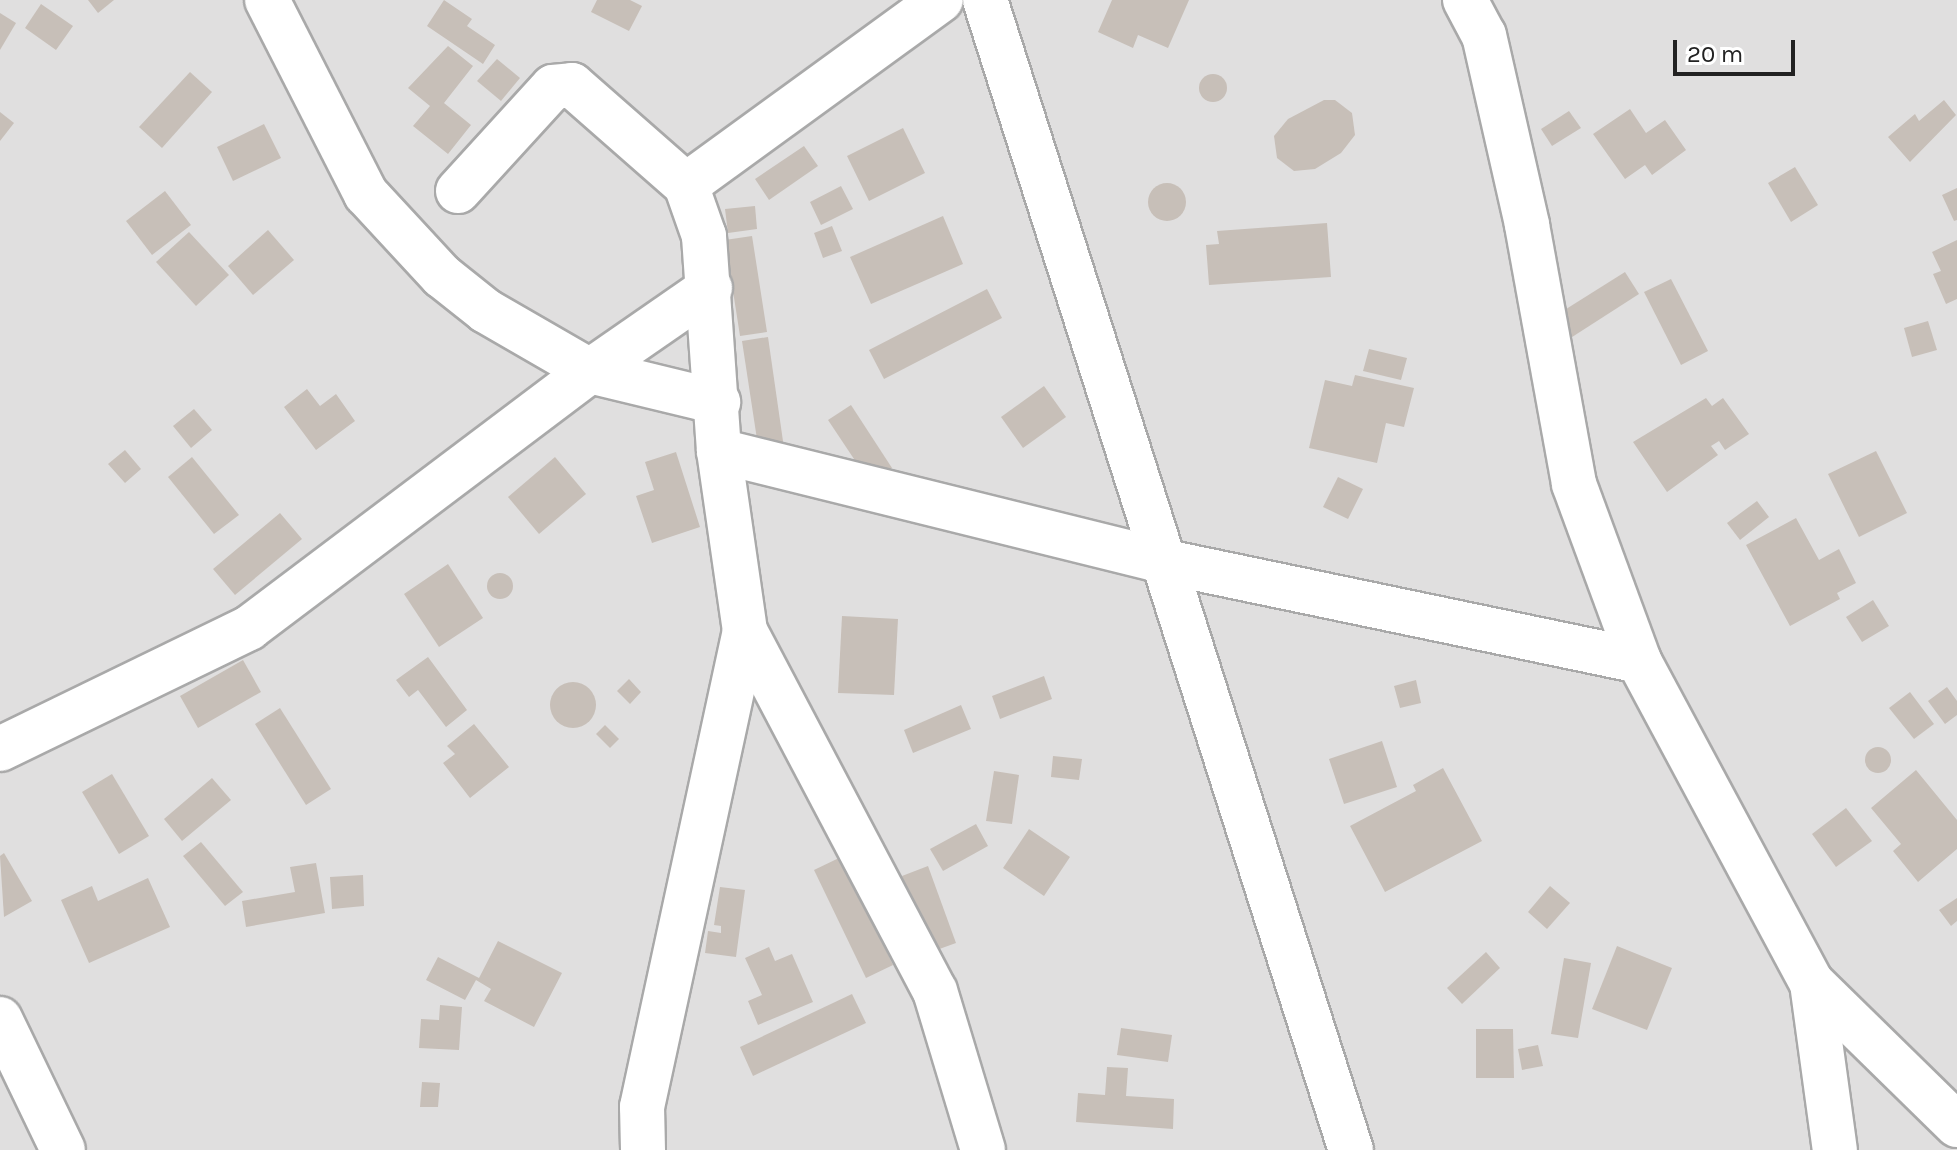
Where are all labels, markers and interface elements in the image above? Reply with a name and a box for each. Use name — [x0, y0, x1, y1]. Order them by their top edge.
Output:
scale bar — [1677, 24, 1799, 74]
text: 20 m — [1687, 40, 1743, 68]

